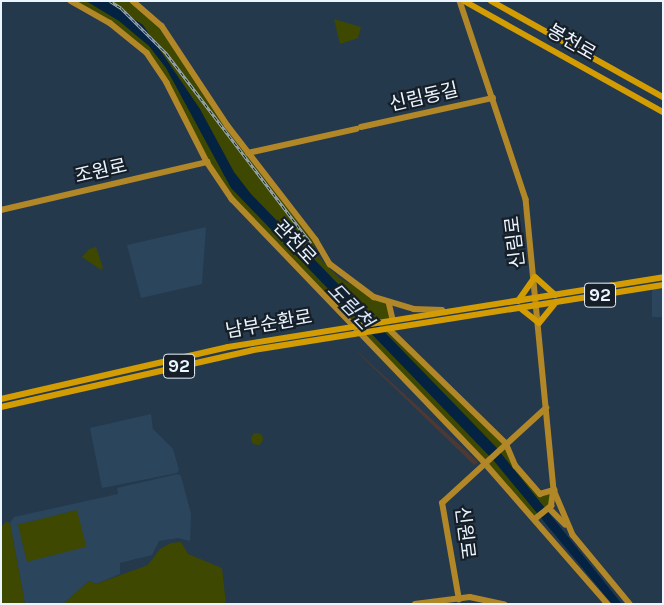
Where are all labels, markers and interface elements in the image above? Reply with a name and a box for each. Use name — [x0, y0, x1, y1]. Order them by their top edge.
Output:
street label: 봉천로 — [543, 20, 599, 66]
street label: 신림동길 — [387, 79, 461, 117]
street label: 조원로 — [73, 155, 129, 189]
street label: 신림로 — [501, 215, 531, 269]
street label: 관천로 — [268, 216, 320, 270]
water label: 도림천 — [322, 278, 378, 334]
road number: 92 — [584, 280, 616, 310]
street label: 남부순환로 — [224, 306, 314, 344]
road number: 92 — [163, 351, 195, 382]
street label: 신원로 — [449, 506, 479, 560]

